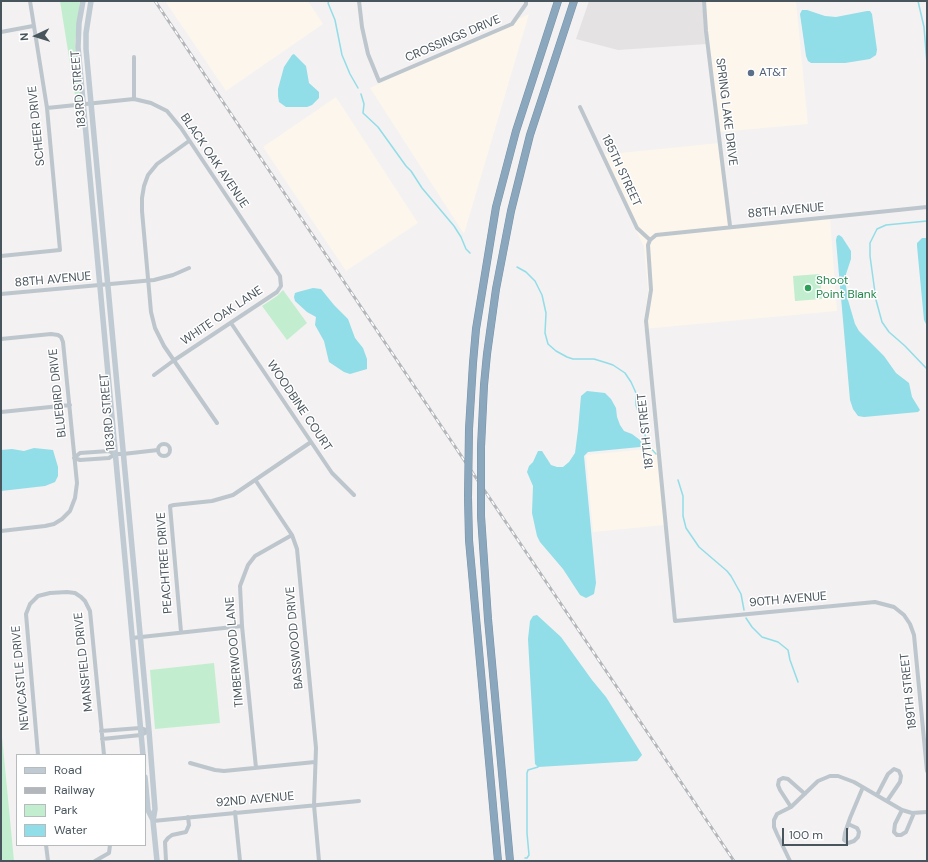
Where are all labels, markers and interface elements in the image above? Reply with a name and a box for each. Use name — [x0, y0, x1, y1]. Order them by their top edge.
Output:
street label: CROSSINGS DRIVE — [403, 12, 503, 66]
north arrow — [16, 16, 56, 56]
text: N — [17, 32, 31, 41]
street label: 183RD STREET — [68, 50, 90, 128]
street label: SPRING LAKE DRIVE — [712, 57, 740, 167]
place label: AT&T — [759, 66, 787, 80]
marker: AT&T — [746, 68, 756, 78]
street label: SCHEER DRIVE — [26, 85, 48, 167]
street label: BLACK OAK AVENUE — [177, 111, 251, 211]
street label: 185TH STREET — [598, 133, 644, 209]
street label: 88TH AVENUE — [747, 200, 825, 222]
street label: 88TH AVENUE — [14, 269, 92, 291]
place label: Shoot Point Blank — [816, 274, 877, 302]
street label: WHITE OAK LANE — [178, 283, 266, 349]
marker: Shoot Point Blank — [803, 283, 813, 293]
street label: BLUEBIRD DRIVE — [46, 348, 70, 438]
street label: WOODBINE COURT — [263, 358, 335, 454]
street label: 183RD STREET — [97, 373, 119, 451]
street label: 187TH STREET — [635, 392, 657, 470]
street label: PEACHTREE DRIVE — [154, 512, 176, 614]
street label: BASSWOOD DRIVE — [283, 586, 307, 690]
street label: 90TH AVENUE — [749, 589, 827, 611]
street label: TIMBERWOOD LANE — [223, 596, 247, 708]
street label: MANSFIELD DRIVE — [72, 611, 96, 713]
street label: NEWCASTLE DRIVE — [9, 625, 33, 731]
street label: 189TH STREET — [898, 652, 920, 730]
legend — [16, 754, 146, 846]
text: Road — [54, 762, 82, 778]
text: Railway — [54, 782, 95, 798]
street label: 92ND AVENUE — [215, 789, 295, 811]
text: Park — [54, 802, 78, 818]
scale bar — [784, 820, 850, 846]
text: Water — [54, 822, 87, 838]
text: 100 m — [789, 827, 823, 843]

